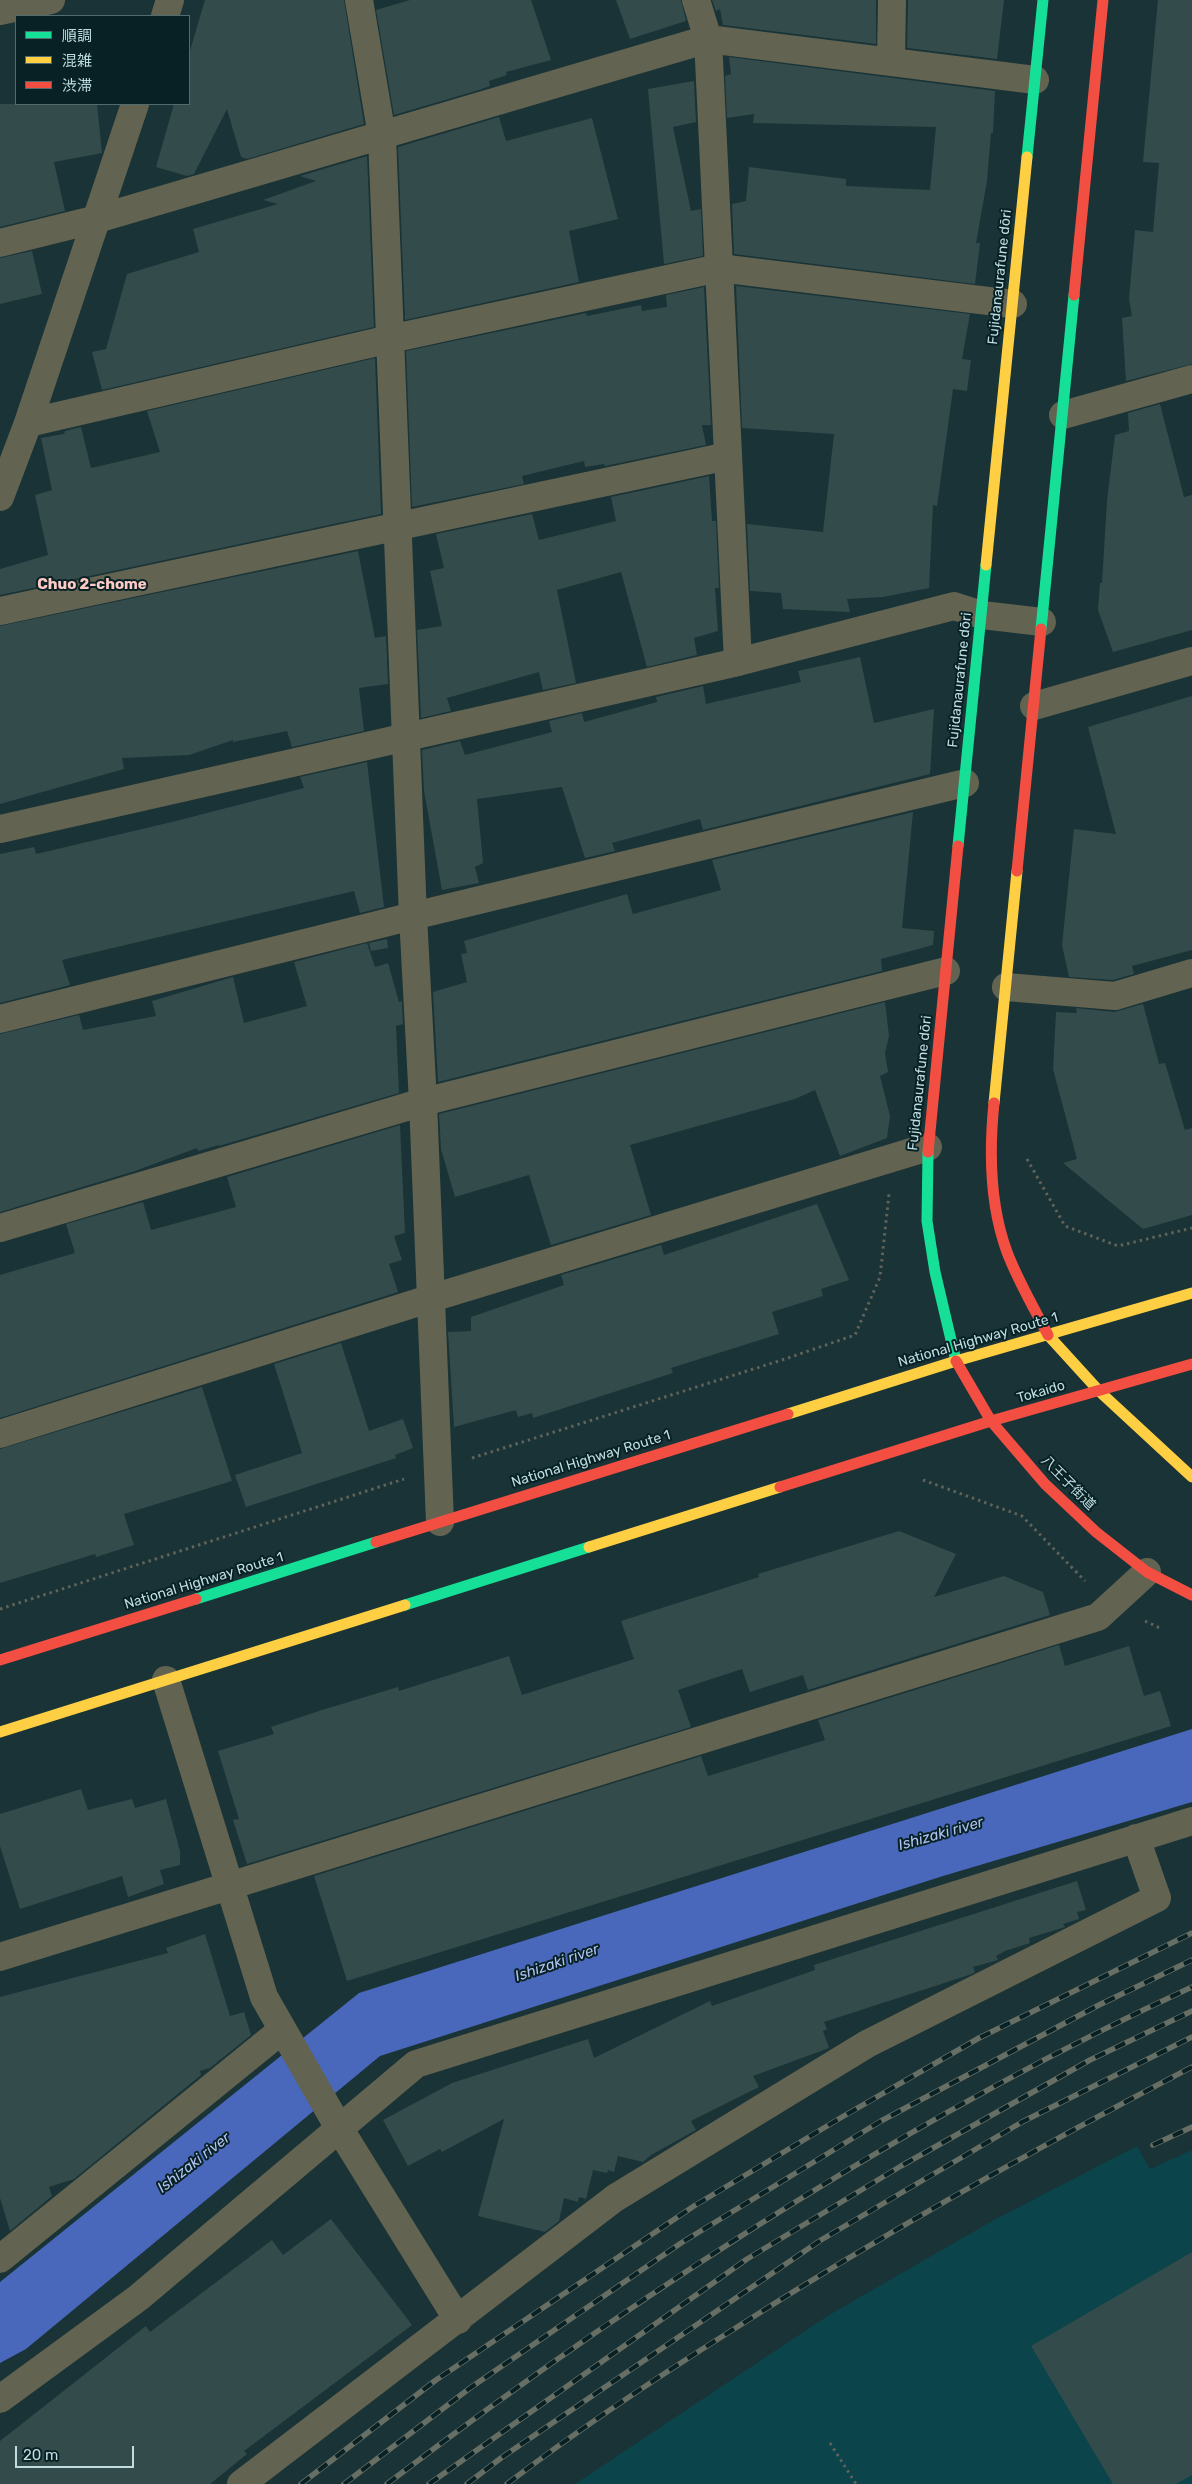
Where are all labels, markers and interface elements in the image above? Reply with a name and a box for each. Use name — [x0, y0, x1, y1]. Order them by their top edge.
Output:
legend — [15, 15, 190, 105]
text: 順調 — [62, 27, 92, 45]
text: 混雑 — [62, 52, 92, 70]
text: 渋滞 — [62, 77, 92, 95]
street label: Fujidanaurafune dōri — [985, 209, 1015, 345]
district label: Chuo 2-chome — [37, 576, 147, 594]
street label: Fujidanaurafune dōri — [945, 612, 975, 748]
street label: Fujidanaurafune dōri — [905, 1015, 935, 1151]
street label: National Highway Route 1 — [896, 1309, 1060, 1371]
street label: Tokaido — [1015, 1377, 1067, 1407]
street label: National Highway Route 1 — [509, 1427, 673, 1491]
street label: 八王子街道 — [1037, 1452, 1099, 1514]
street label: National Highway Route 1 — [122, 1549, 286, 1613]
water label: Ishizaki river — [896, 1813, 986, 1855]
water label: Ishizaki river — [513, 1940, 601, 1986]
water label: Ishizaki river — [154, 2129, 234, 2197]
scale bar — [18, 2436, 136, 2468]
text: 20 m — [23, 2446, 58, 2464]

